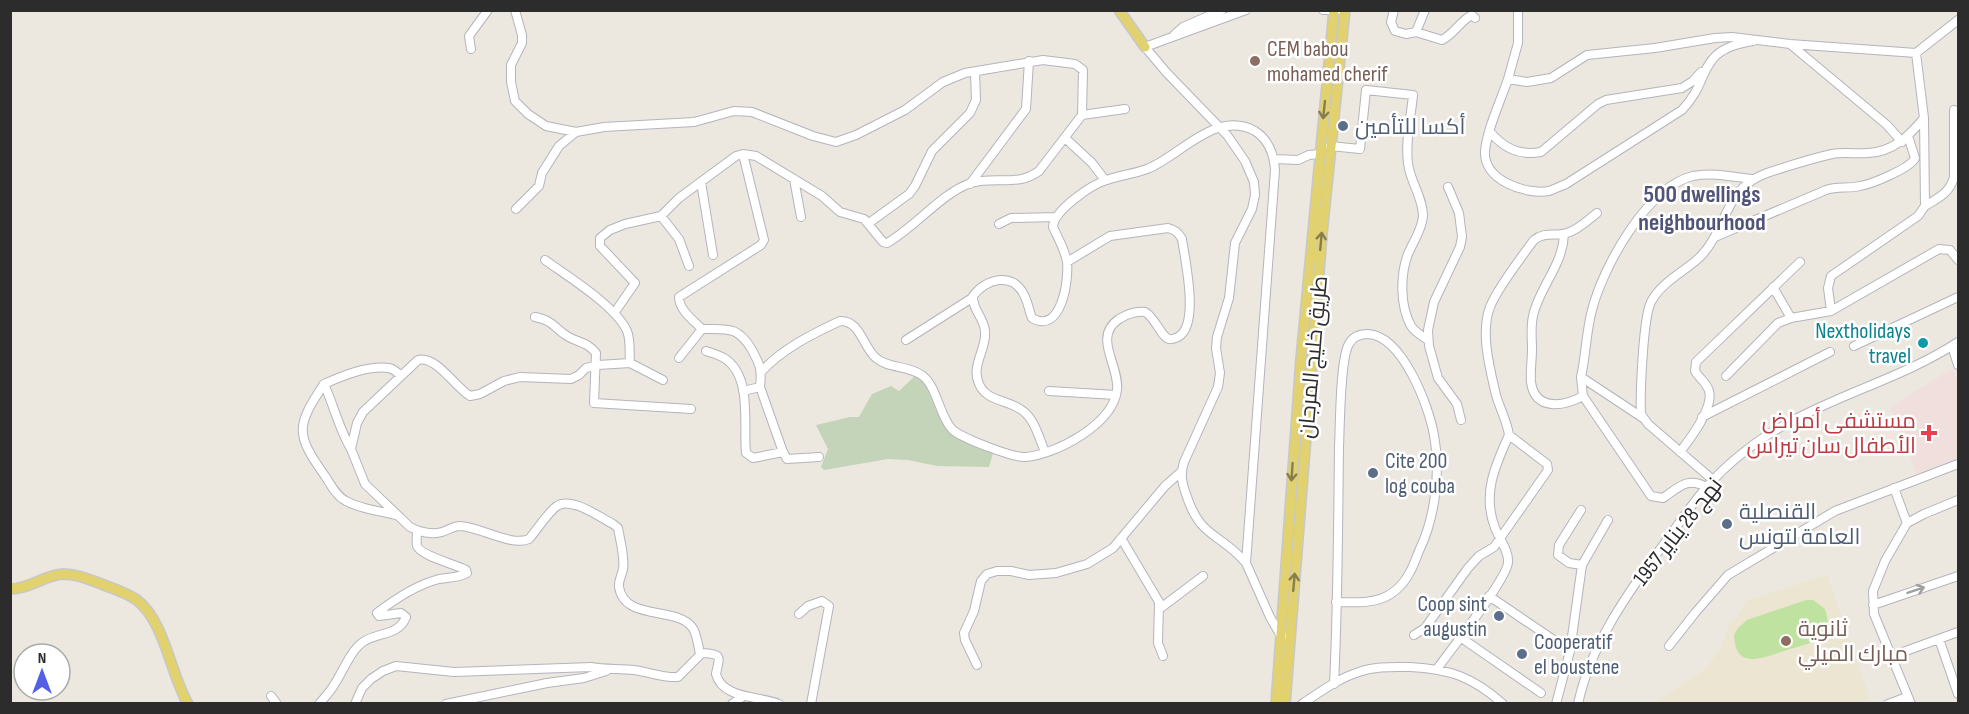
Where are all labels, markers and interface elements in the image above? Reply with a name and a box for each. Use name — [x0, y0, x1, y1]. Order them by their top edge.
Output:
place label: CEM babou mohamed cherif — [1267, 36, 1388, 88]
marker: CEM babou mohamed cherif — [1248, 54, 1262, 68]
one-way arrow — [1318, 100, 1329, 120]
place label: أكسا للتأمين — [1355, 113, 1465, 141]
marker: أكسا للتأمين — [1336, 119, 1350, 133]
district label: 500 dwellings neighbourhood — [1638, 180, 1766, 237]
one-way arrow — [1316, 232, 1327, 252]
street label: طريق خليج المرجان — [1293, 275, 1334, 440]
place label: Nextholidays travel — [1815, 318, 1911, 370]
marker: Nextholidays travel — [1916, 336, 1930, 350]
place label: مستشفى أمراض الأطفال سان تيراس — [1747, 407, 1916, 460]
marker: مستشفى أمراض الأطفال سان تيراس — [1920, 424, 1938, 442]
place label: Cite 200 log couba — [1385, 448, 1455, 500]
one-way arrow — [1287, 462, 1298, 482]
marker: Cite 200 log couba — [1366, 466, 1380, 480]
street label: نهج 28 يناير 1957 — [1628, 473, 1729, 591]
place label: القنصلية العامة لتونس — [1739, 499, 1860, 551]
marker: القنصلية العامة لتونس — [1720, 517, 1734, 531]
one-way arrow — [1288, 573, 1299, 593]
one-way arrow — [1906, 584, 1925, 595]
place label: Coop sint augustin — [1417, 591, 1487, 643]
marker: Coop sint augustin — [1492, 609, 1506, 623]
place label: ثانوية مبارك الميلي — [1798, 616, 1908, 670]
place label: Cooperatif el boustene — [1534, 629, 1619, 681]
marker: ثانوية مبارك الميلي — [1779, 634, 1793, 648]
north arrow — [12, 642, 72, 702]
marker: Cooperatif el boustene — [1515, 647, 1529, 661]
text: N — [38, 649, 46, 668]

